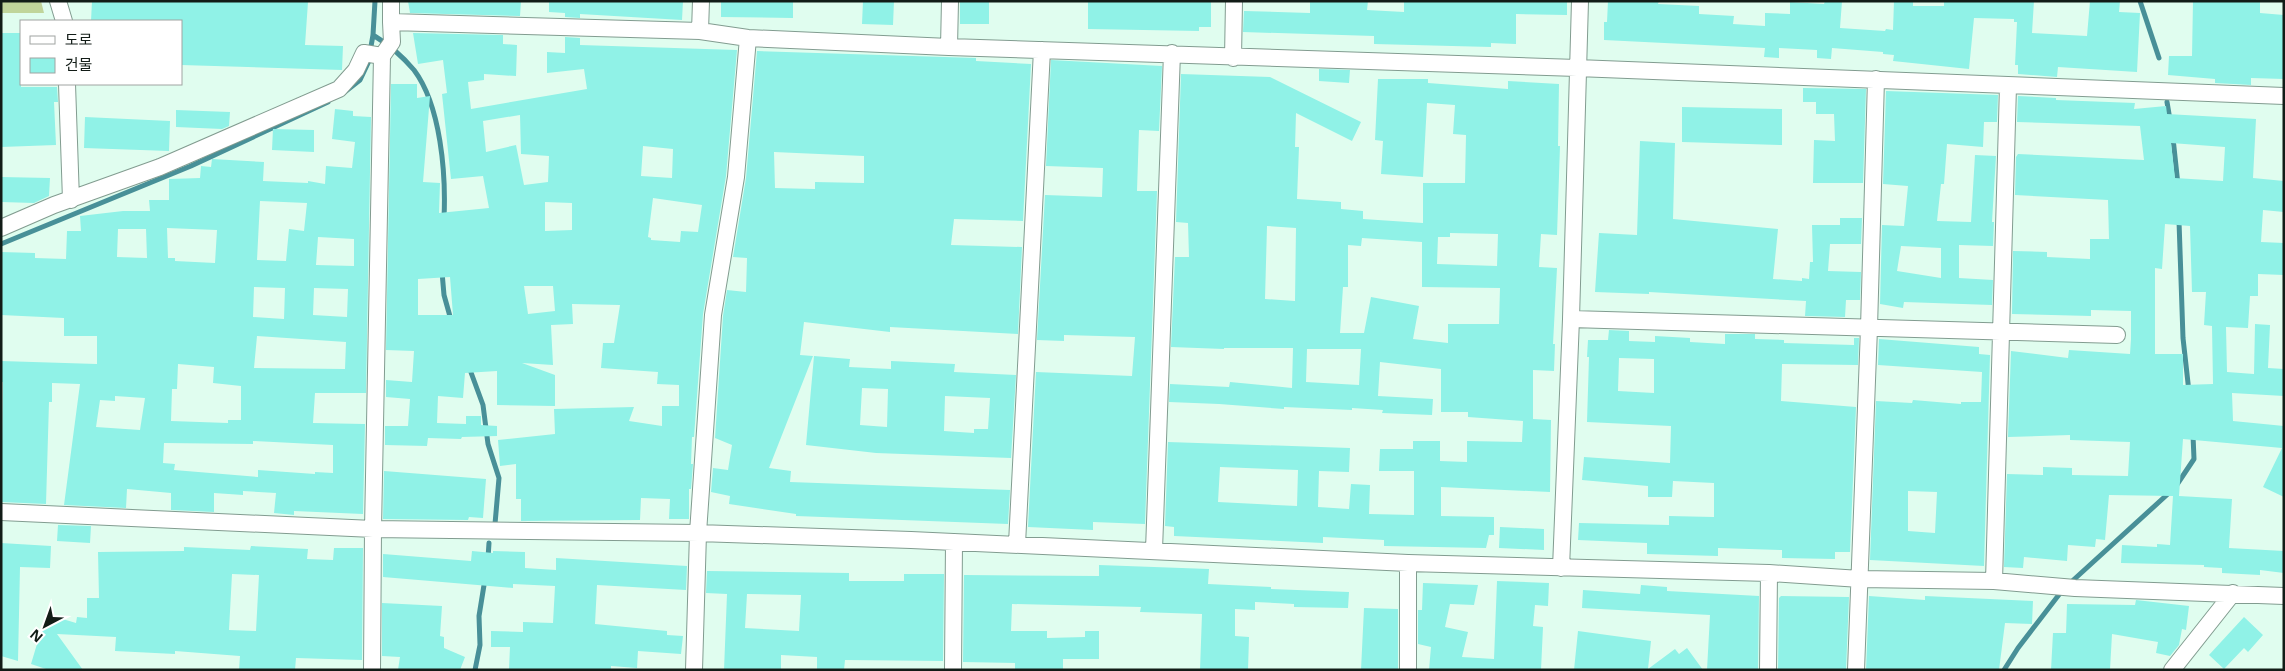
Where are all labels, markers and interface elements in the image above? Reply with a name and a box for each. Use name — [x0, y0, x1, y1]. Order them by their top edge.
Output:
legend — [20, 20, 182, 85]
text: 도로 — [65, 29, 93, 49]
text: 건물 — [65, 54, 93, 74]
north arrow — [20, 601, 70, 651]
text: N — [26, 625, 47, 647]

